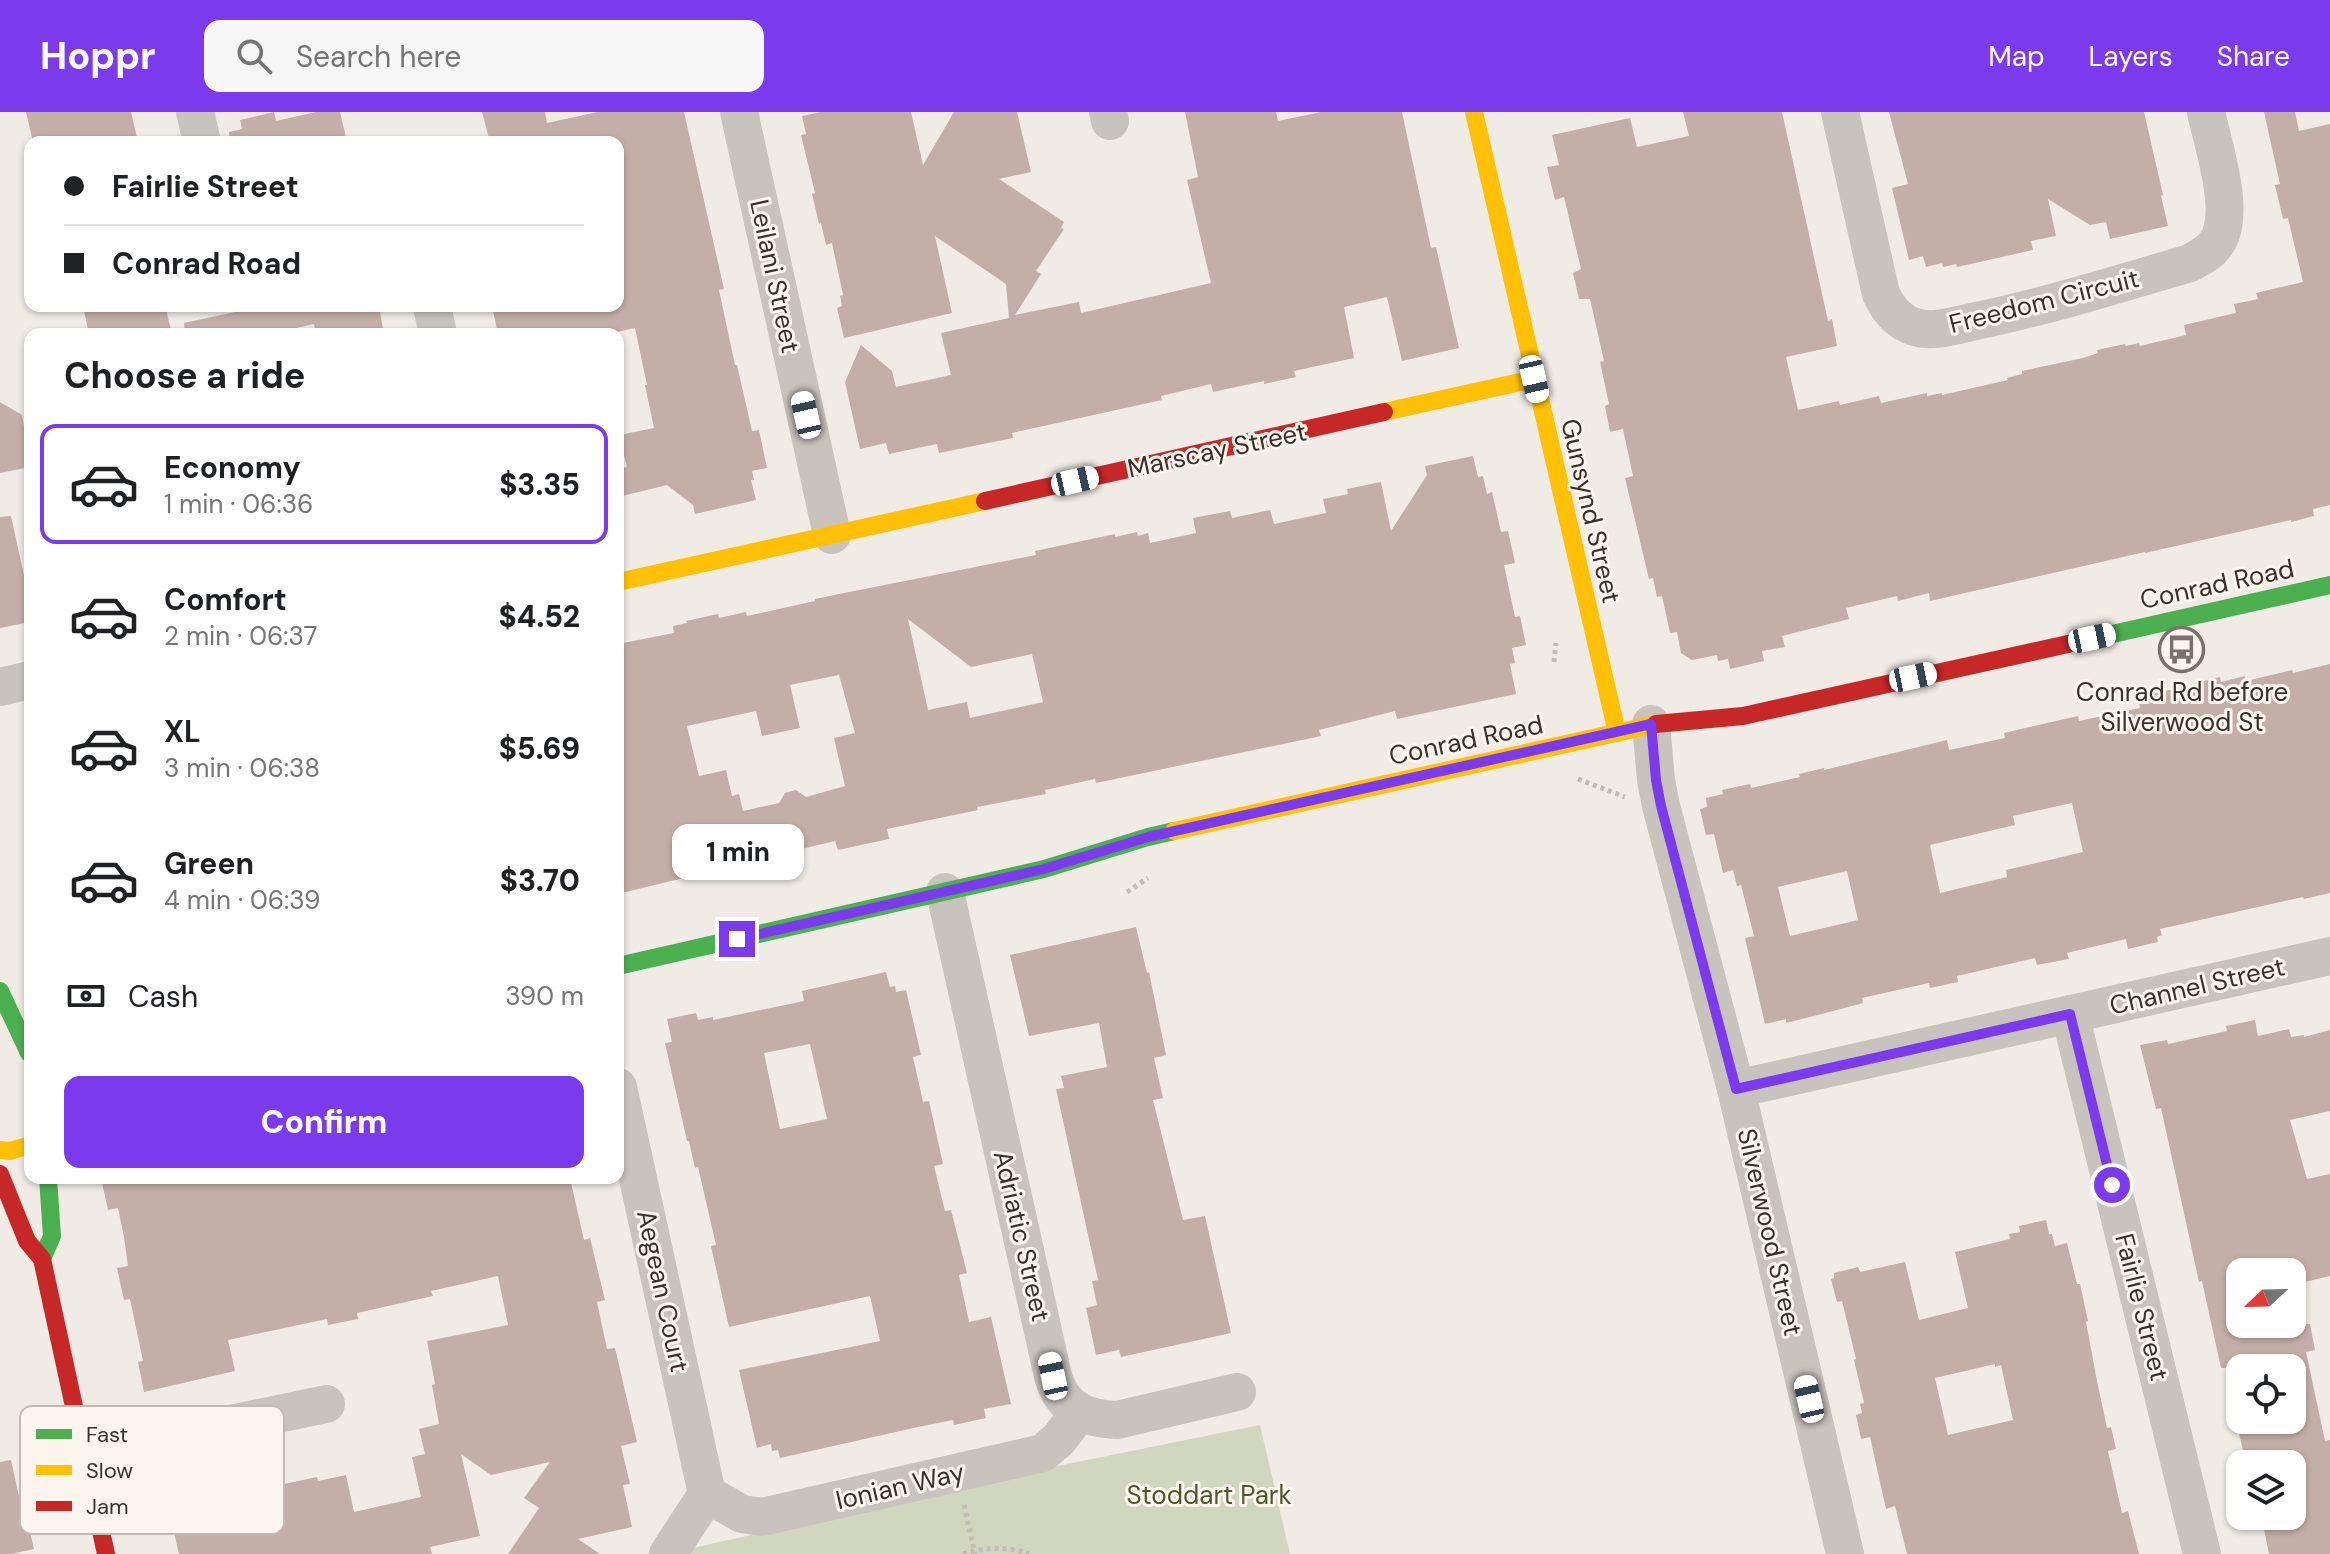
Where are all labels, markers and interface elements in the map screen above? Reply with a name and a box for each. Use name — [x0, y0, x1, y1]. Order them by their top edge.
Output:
search box — [204, 20, 764, 92]
text: Hoppr — [40, 31, 156, 81]
icon: search — [232, 34, 276, 78]
text: Search here — [296, 37, 461, 76]
text: Map — [1988, 38, 2045, 75]
text: Layers — [2089, 38, 2173, 75]
text: Share — [2217, 38, 2290, 75]
text: Fairlie Street — [112, 167, 299, 206]
street label: Leilani Street — [742, 196, 808, 356]
text: Conrad Road — [112, 244, 301, 283]
street label: Freedom Circuit — [1945, 261, 2143, 341]
text: Choose a ride — [64, 352, 305, 399]
car — [1517, 353, 1551, 405]
car — [789, 389, 823, 441]
street label: Marscay Street — [1124, 414, 1310, 486]
street label: Gunsynd Street — [1553, 415, 1629, 607]
icon: car — [68, 448, 140, 520]
text: Economy — [164, 448, 301, 487]
car — [1049, 464, 1101, 498]
text: $3.35 — [499, 465, 580, 504]
text: 1 min · 06:36 — [164, 487, 313, 521]
street label: Conrad Road — [2137, 551, 2297, 617]
icon: car — [68, 580, 140, 652]
text: Comfort — [164, 580, 287, 619]
text: $4.52 — [499, 597, 580, 636]
text: 2 min · 06:37 — [164, 619, 317, 653]
car — [2066, 621, 2118, 655]
bus stop icon: Conrad Rd before Silverwood St — [2158, 625, 2206, 673]
car — [1887, 660, 1939, 694]
place label: Conrad Rd before Silverwood St — [2076, 675, 2288, 739]
street label: Conrad Road — [1386, 707, 1546, 773]
icon: car — [68, 712, 140, 784]
text: XL — [164, 712, 201, 751]
text: $5.69 — [499, 729, 580, 768]
text: 3 min · 06:38 — [164, 751, 320, 785]
callout: 1 min — [671, 823, 803, 879]
text: 1 min — [706, 835, 770, 869]
icon: car — [68, 844, 140, 916]
text: Green — [164, 844, 254, 883]
text: $3.70 — [500, 861, 580, 900]
text: 4 min · 06:39 — [164, 883, 320, 917]
route end — [719, 921, 755, 957]
street label: Channel Street — [2106, 949, 2288, 1023]
icon: cash — [64, 974, 108, 1018]
text: Cash — [128, 977, 198, 1016]
text: 390 m — [505, 979, 584, 1013]
button: Confirm — [64, 1076, 584, 1168]
street label: Silverwood Street — [1730, 1125, 1810, 1339]
street label: Adriatic Street — [986, 1147, 1058, 1325]
route start — [2094, 1167, 2130, 1203]
street label: Aegean Court — [629, 1207, 697, 1375]
street label: Fairlie Street — [2107, 1230, 2177, 1384]
north arrow — [2226, 1258, 2306, 1338]
map controls — [2226, 1258, 2306, 1530]
car — [1036, 1350, 1070, 1402]
button: locate — [2226, 1354, 2306, 1434]
car — [1792, 1373, 1826, 1425]
legend — [20, 1406, 284, 1534]
text: Fast — [86, 1420, 128, 1449]
button: layers — [2226, 1450, 2306, 1530]
street label: Ionian Way — [832, 1455, 968, 1517]
text: Slow — [86, 1456, 133, 1485]
park label: Stoddart Park — [1126, 1478, 1292, 1512]
text: Jam — [86, 1492, 129, 1521]

